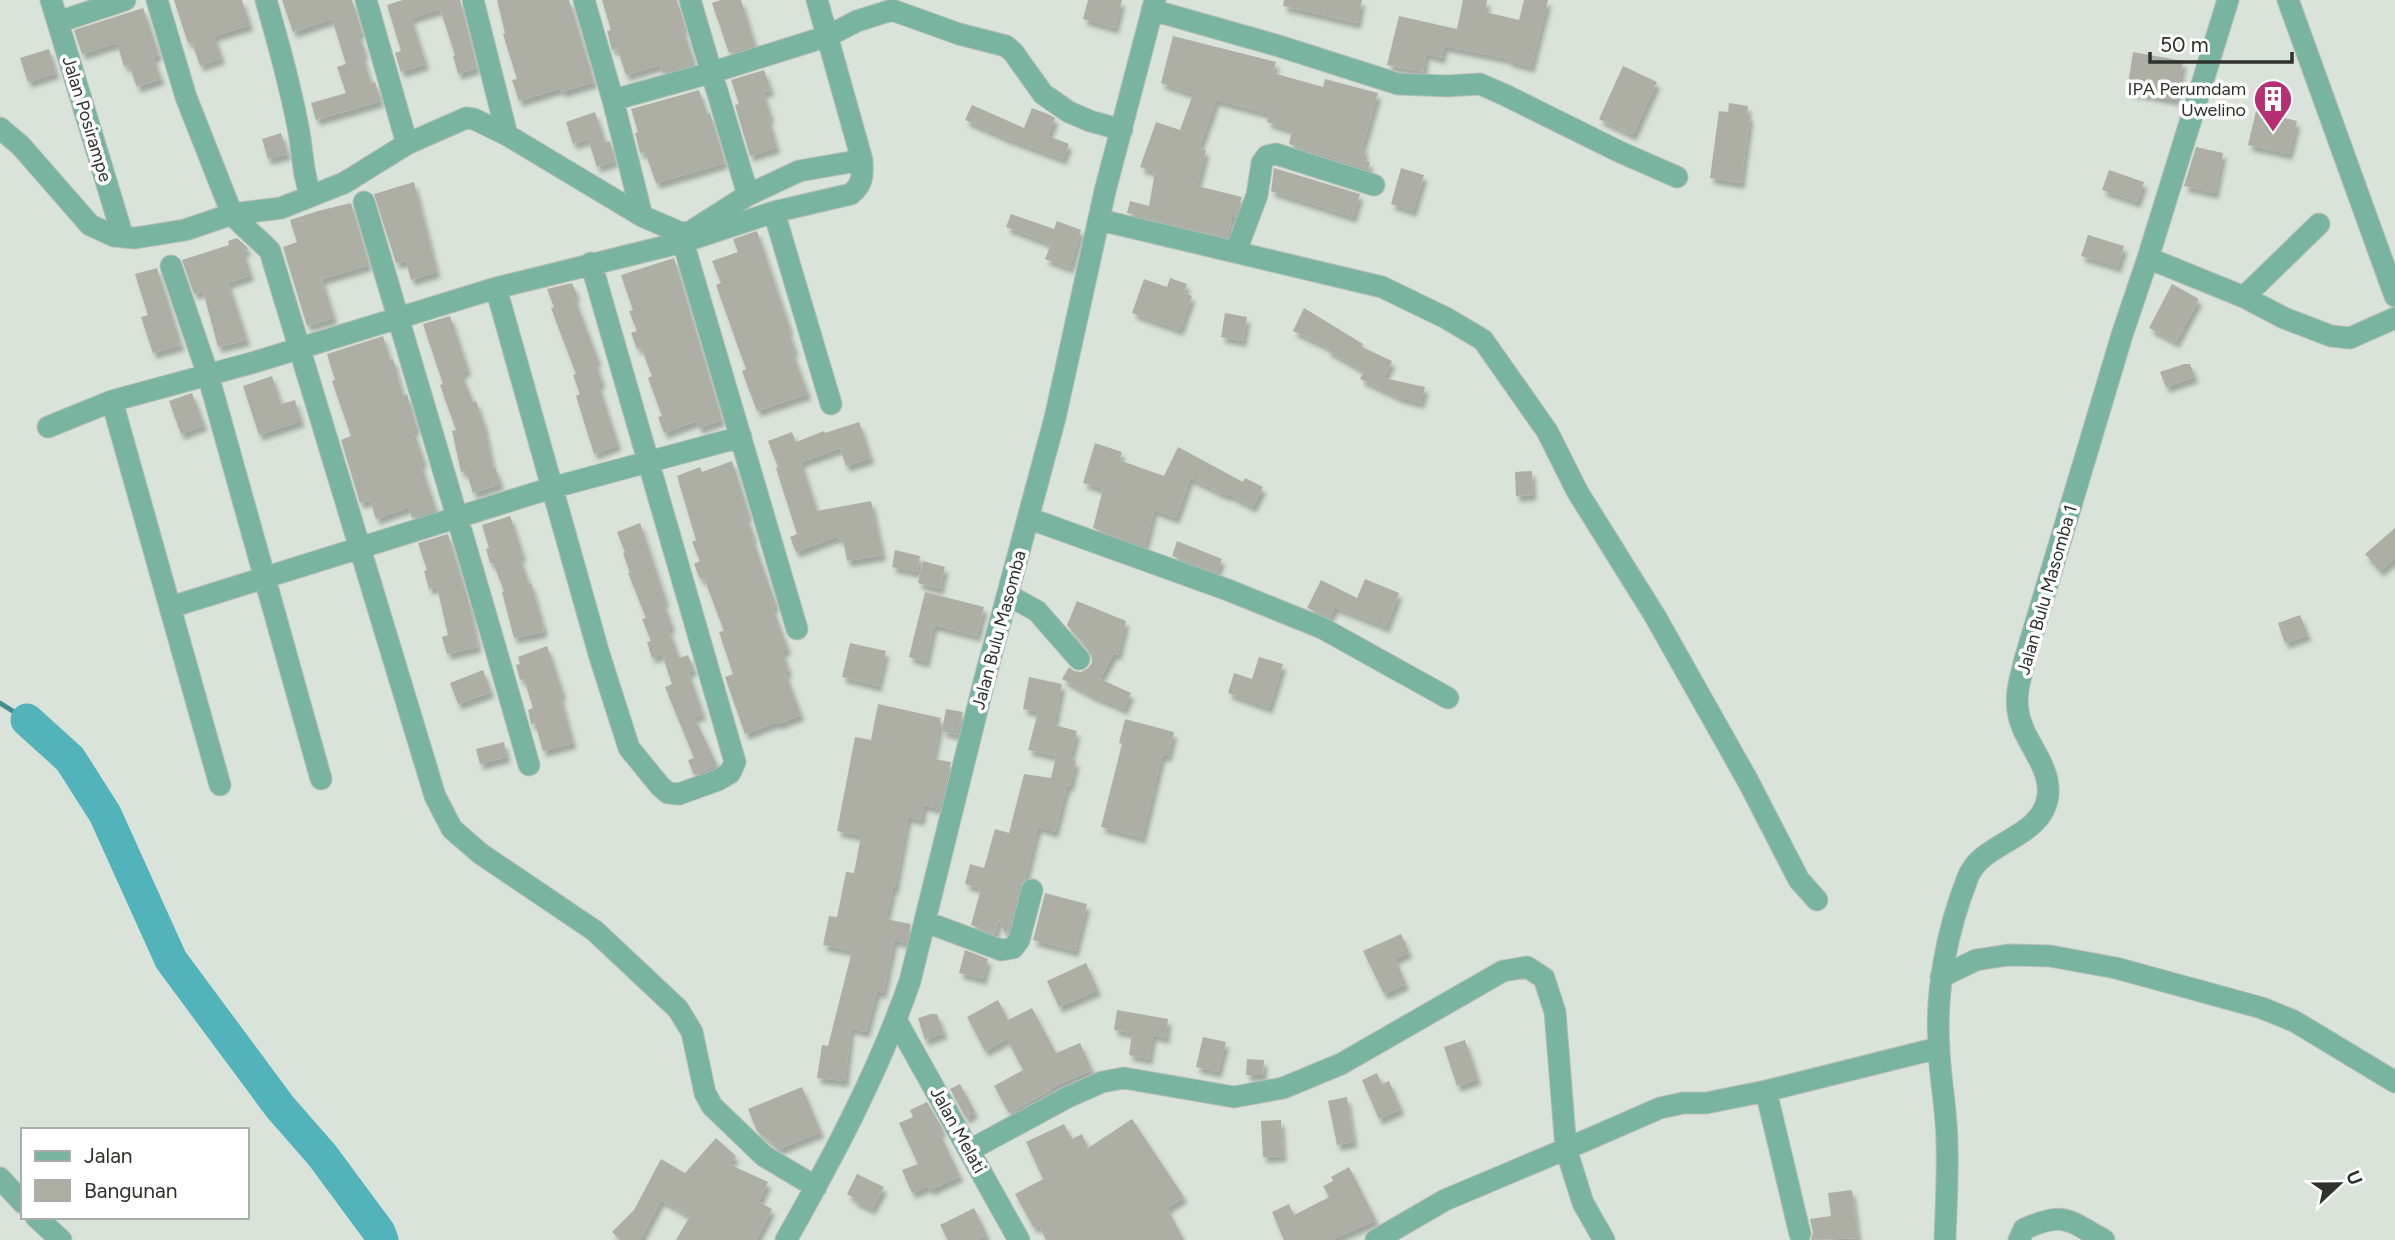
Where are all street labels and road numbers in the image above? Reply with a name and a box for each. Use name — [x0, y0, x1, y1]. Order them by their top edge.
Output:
street label: Jalan Posirampe — [57, 53, 117, 185]
street label: Jalan Bulu Masomba 1 — [2012, 503, 2082, 677]
street label: Jalan Bulu Masomba — [967, 548, 1031, 712]
street label: Jalan Melati — [925, 1083, 991, 1177]

